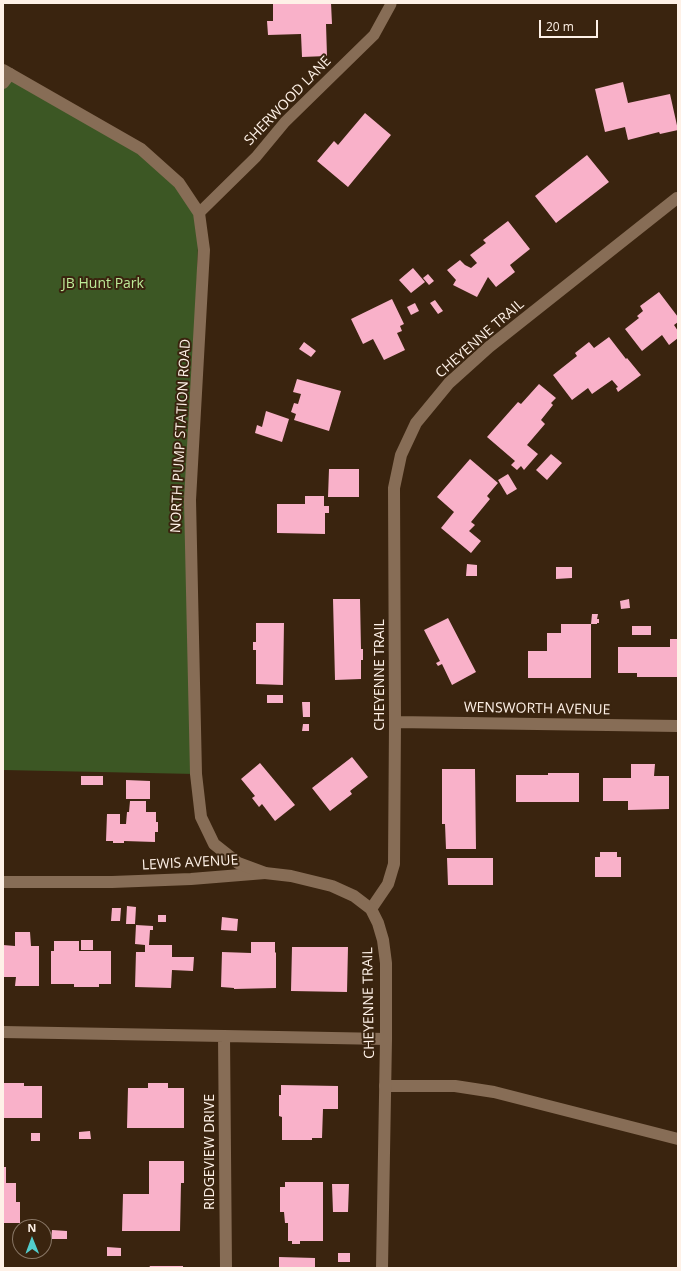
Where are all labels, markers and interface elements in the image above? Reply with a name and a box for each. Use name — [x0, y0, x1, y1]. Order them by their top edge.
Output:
scale bar — [541, 12, 600, 38]
text: 20 m — [546, 18, 574, 35]
street label: SHERWOOD LANE — [241, 53, 335, 149]
park label: JB Hunt Park — [62, 276, 144, 292]
street label: CHEYENNE TRAIL — [432, 296, 528, 382]
street label: NORTH PUMP STATION ROAD — [168, 338, 194, 534]
street label: CHEYENNE TRAIL — [372, 619, 388, 731]
street label: WENSWORTH AVENUE — [464, 699, 610, 719]
street label: LEWIS AVENUE — [141, 852, 239, 874]
street label: CHEYENNE TRAIL — [360, 947, 378, 1059]
street label: RIDGEVIEW DRIVE — [202, 1094, 218, 1210]
north arrow — [12, 1219, 52, 1259]
text: N — [27, 1220, 36, 1235]

